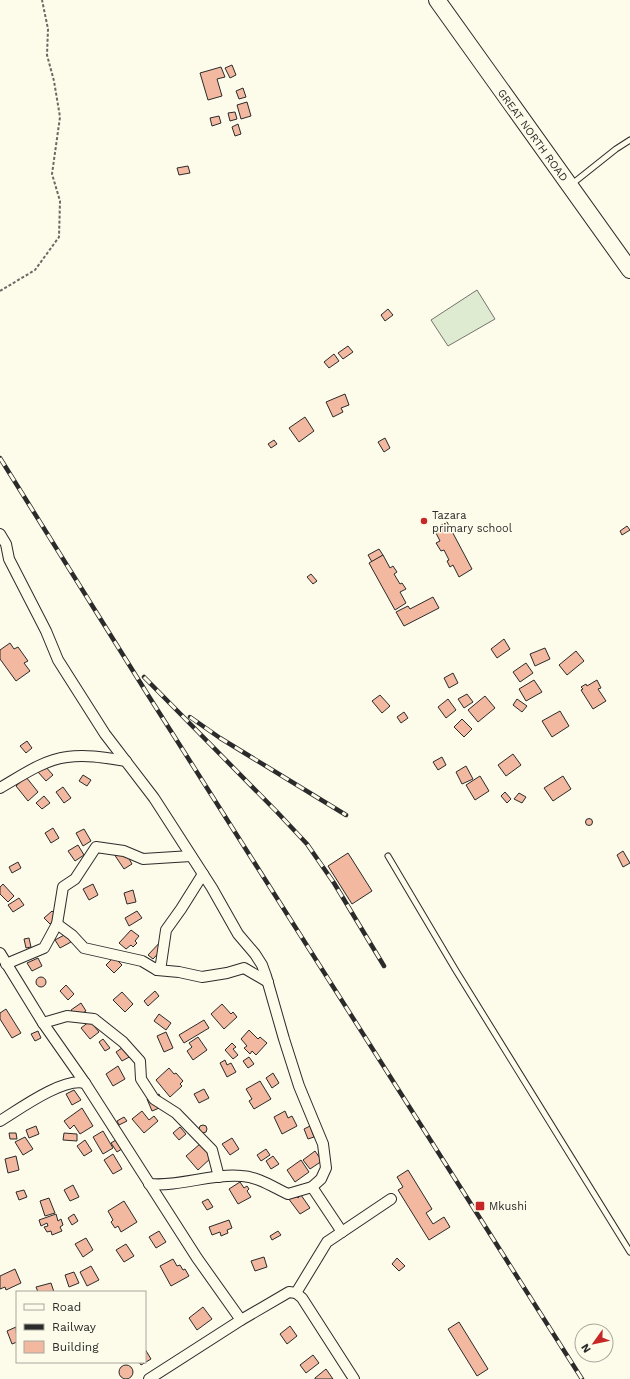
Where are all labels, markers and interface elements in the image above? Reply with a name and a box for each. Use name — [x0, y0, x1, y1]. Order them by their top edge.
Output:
street label: GREAT NORTH ROAD — [495, 87, 571, 184]
place label: Tazara primary school — [432, 509, 513, 535]
marker: Tazara primary school — [419, 516, 429, 526]
marker: Mkushi — [474, 1200, 486, 1212]
place label: Mkushi — [489, 1200, 527, 1213]
legend — [16, 1291, 146, 1363]
text: Road — [52, 1300, 81, 1314]
text: Railway — [52, 1320, 97, 1334]
north arrow — [574, 1323, 614, 1363]
text: Building — [52, 1340, 99, 1354]
text: N — [578, 1341, 594, 1355]

